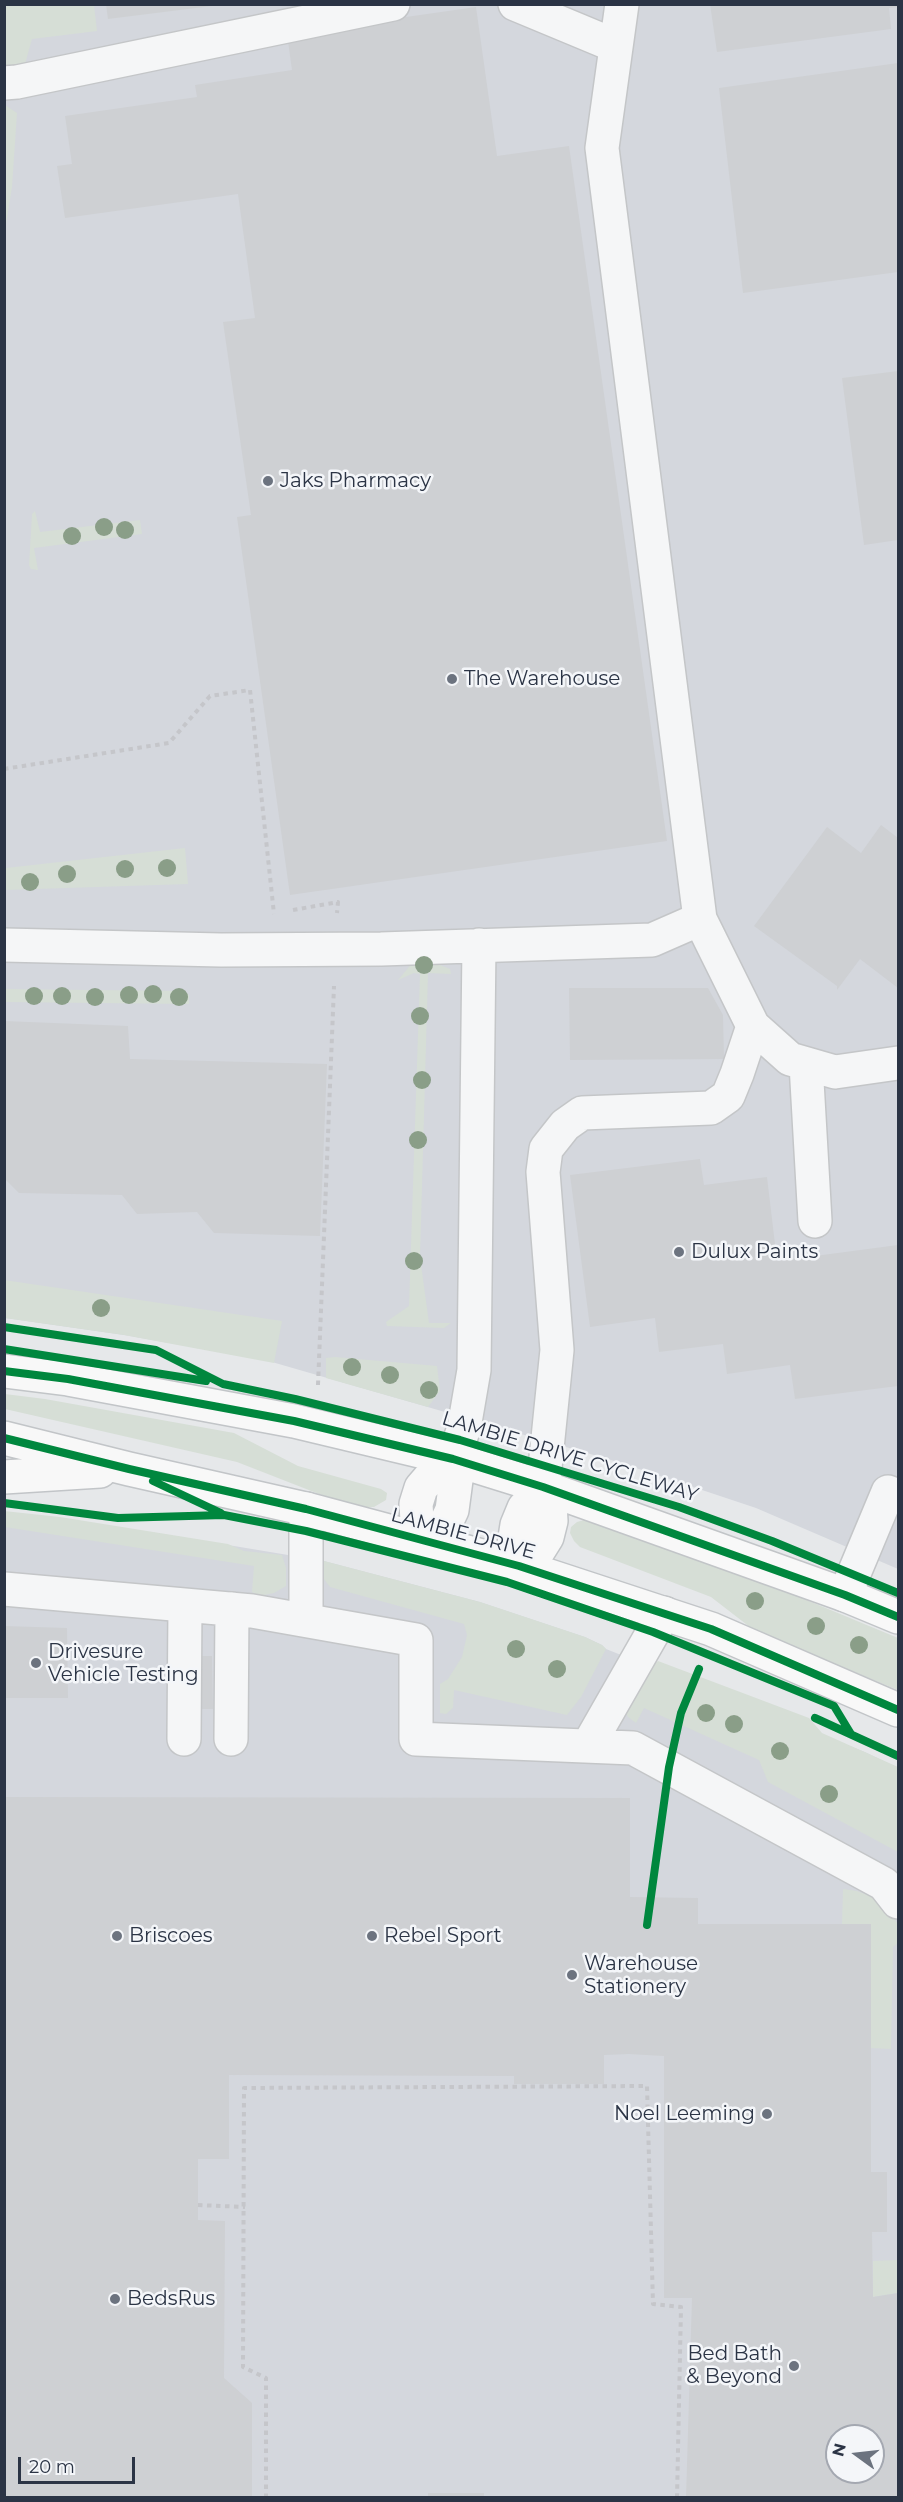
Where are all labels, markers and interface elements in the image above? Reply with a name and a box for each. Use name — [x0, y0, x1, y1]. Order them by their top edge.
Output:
place label: Jaks Pharmacy — [280, 469, 431, 493]
marker: Jaks Pharmacy — [261, 474, 275, 488]
place label: The Warehouse — [464, 667, 620, 691]
marker: The Warehouse — [445, 672, 459, 686]
place label: Dulux Paints — [691, 1240, 818, 1264]
marker: Dulux Paints — [672, 1245, 686, 1259]
street label: LAMBIE DRIVE CYCLEWAY — [439, 1407, 701, 1507]
street label: LAMBIE DRIVE — [388, 1503, 538, 1565]
place label: Drivesure Vehicle Testing — [48, 1640, 199, 1687]
marker: Drivesure Vehicle Testing — [29, 1656, 43, 1670]
place label: Briscoes — [129, 1924, 213, 1948]
place label: Rebel Sport — [384, 1924, 502, 1948]
marker: Briscoes — [110, 1929, 124, 1943]
marker: Rebel Sport — [365, 1929, 379, 1943]
place label: Warehouse Stationery — [584, 1952, 698, 1999]
marker: Warehouse Stationery — [565, 1968, 579, 1982]
place label: Noel Leeming — [614, 2102, 755, 2126]
marker: Noel Leeming — [760, 2107, 774, 2121]
place label: BedsRus — [127, 2287, 215, 2311]
marker: BedsRus — [108, 2292, 122, 2306]
place label: Bed Bath & Beyond — [686, 2342, 782, 2389]
marker: Bed Bath & Beyond — [787, 2359, 801, 2373]
north arrow — [825, 2424, 885, 2484]
text: N — [828, 2441, 850, 2458]
scale bar — [21, 2445, 138, 2483]
text: 20 m — [29, 2456, 75, 2478]

